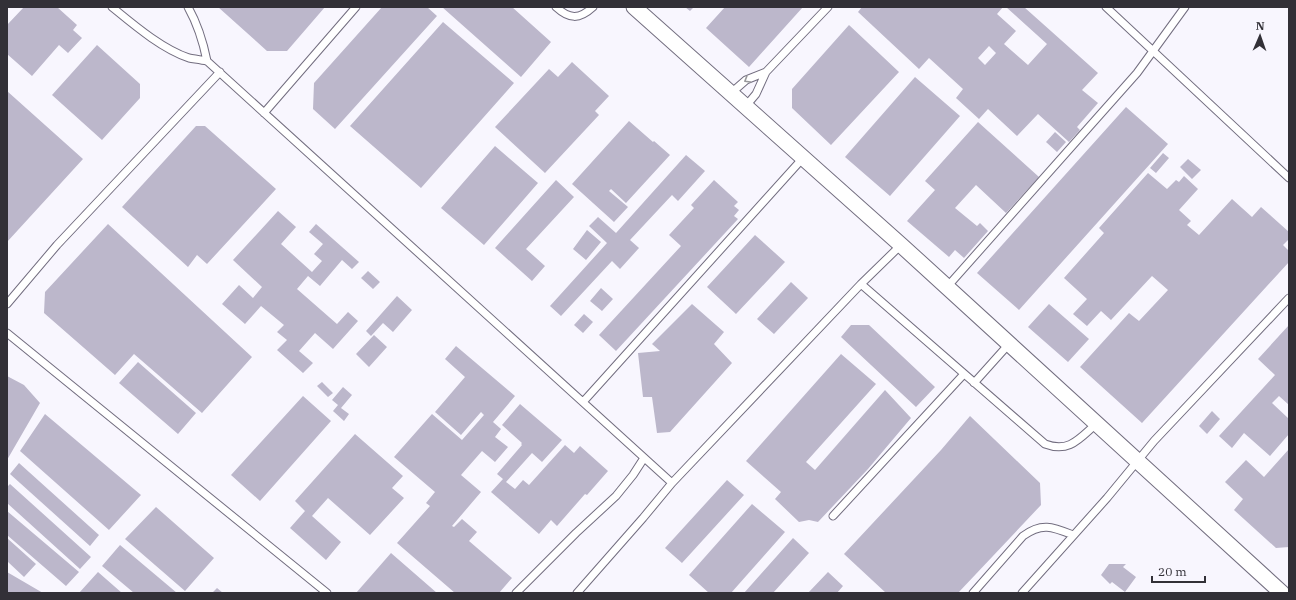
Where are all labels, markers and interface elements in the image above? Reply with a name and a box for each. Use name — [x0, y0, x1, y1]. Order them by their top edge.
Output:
north arrow — [1240, 16, 1280, 56]
text: N — [1256, 19, 1265, 33]
one-way arrow — [744, 76, 751, 83]
scale bar — [1152, 558, 1205, 584]
text: 20 m — [1158, 564, 1187, 579]

